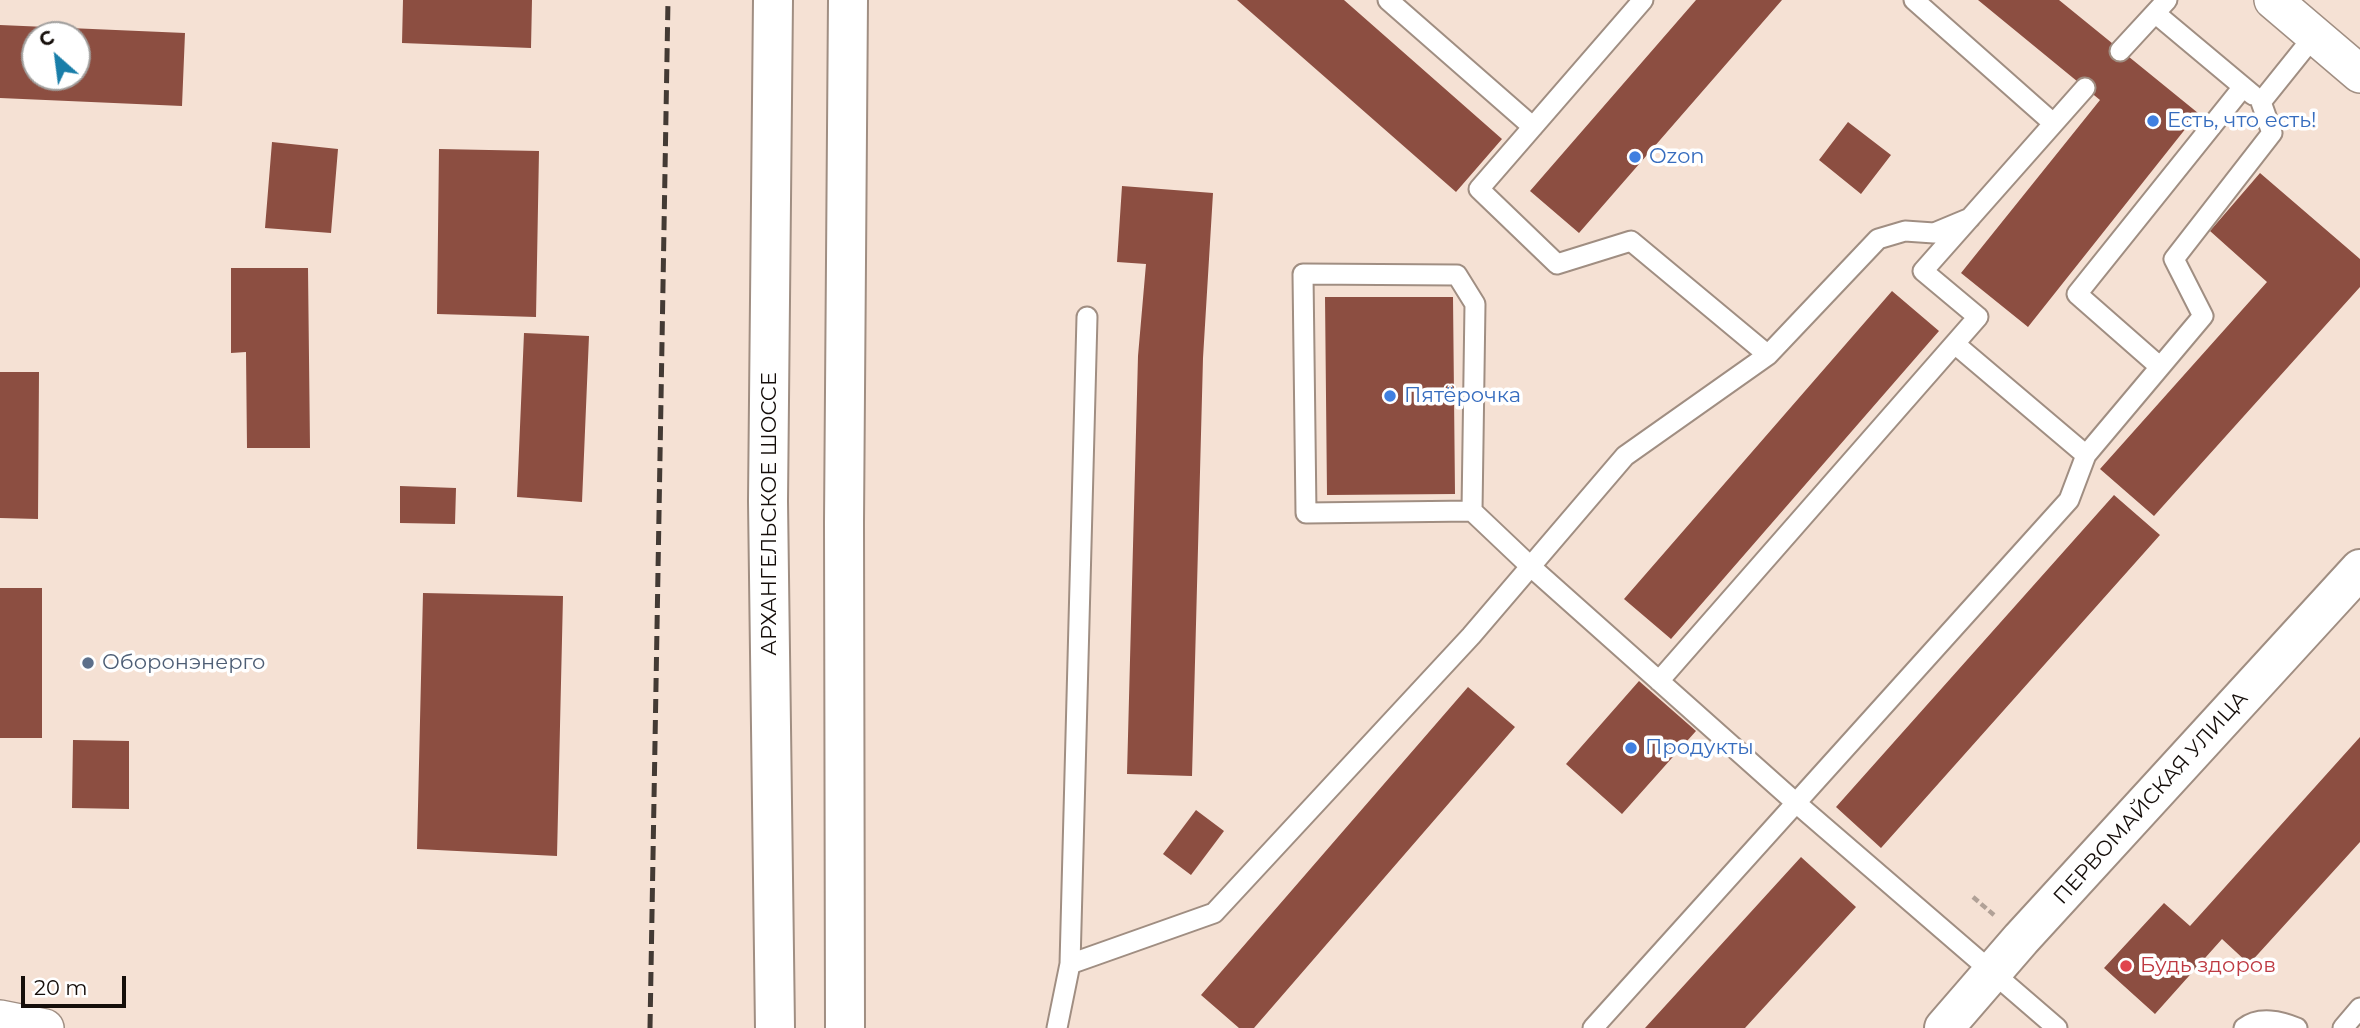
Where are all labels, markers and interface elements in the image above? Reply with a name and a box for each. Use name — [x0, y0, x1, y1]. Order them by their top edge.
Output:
north arrow — [21, 21, 91, 91]
text: С — [35, 25, 58, 52]
place label: Есть, что есть! — [2167, 108, 2317, 134]
marker: Есть, что есть! — [2145, 113, 2161, 129]
place label: Ozon — [1649, 144, 1705, 170]
marker: Ozon — [1627, 149, 1643, 165]
street label: АРХАНГЕЛЬСКОЕ ШОССЕ — [757, 372, 783, 656]
place label: Пятёрочка — [1404, 383, 1521, 409]
marker: Пятёрочка — [1382, 388, 1398, 404]
place label: Оборонэнерго — [102, 650, 265, 676]
marker: Оборонэнерго — [80, 655, 96, 671]
street label: ПЕРВОМАЙСКАЯ УЛИЦА — [2049, 686, 2253, 910]
place label: Продукты — [1645, 735, 1754, 761]
marker: Продукты — [1623, 740, 1639, 756]
place label: Будь здоров — [2140, 953, 2276, 979]
marker: Будь здоров — [2118, 958, 2134, 974]
scale bar — [24, 962, 130, 1006]
text: 20 m — [34, 975, 88, 1000]

